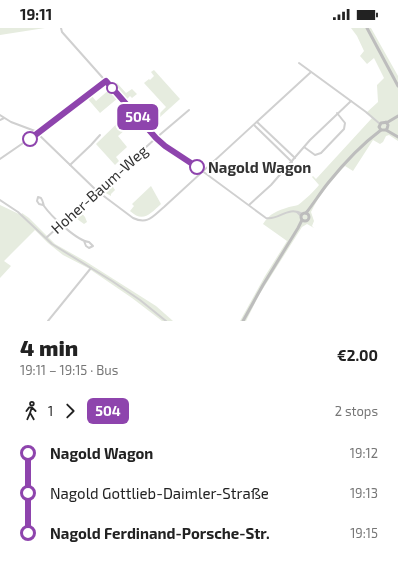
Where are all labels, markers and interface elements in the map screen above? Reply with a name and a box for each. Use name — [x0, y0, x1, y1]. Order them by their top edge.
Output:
text: 19:11 — [20, 5, 52, 23]
unlabelled marker — [106, 82, 118, 94]
line badge: 504 — [115, 104, 161, 130]
text: 504 — [125, 108, 151, 125]
unlabelled marker — [22, 131, 38, 147]
street label: Hoher-Baum-Weg — [47, 141, 151, 237]
place label: Nagold Wagon — [208, 158, 311, 176]
marker: Nagold Wagon — [189, 159, 205, 175]
text: 4 min — [20, 334, 78, 360]
text: €2.00 — [337, 346, 378, 364]
text: 19:11 – 19:15 · Bus — [20, 362, 118, 378]
icon: walk — [20, 400, 42, 422]
icon: forward — [59, 400, 81, 422]
text: 504 — [95, 402, 121, 419]
text: 1 — [48, 403, 53, 419]
text: 2 stops — [335, 403, 378, 419]
text: Nagold Wagon — [50, 444, 153, 462]
text: 19:12 — [350, 445, 378, 461]
text: Nagold Gottlieb-Daimler-Straße — [50, 484, 269, 502]
text: 19:13 — [350, 485, 378, 501]
text: Nagold Ferdinand-Porsche-Str. — [50, 524, 270, 542]
text: 19:15 — [350, 525, 378, 541]

